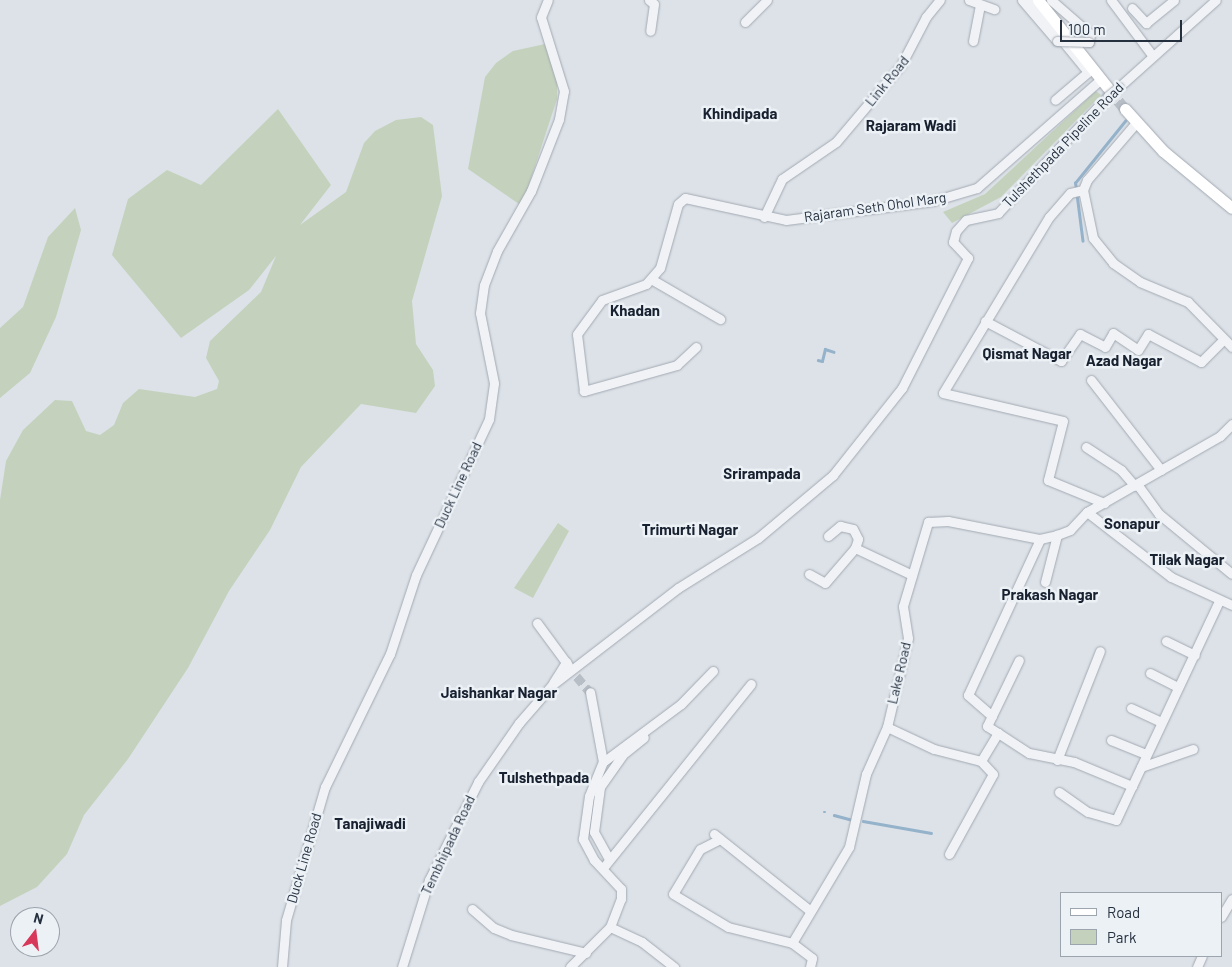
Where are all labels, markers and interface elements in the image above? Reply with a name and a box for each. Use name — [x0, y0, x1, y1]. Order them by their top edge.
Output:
scale bar — [1062, 10, 1184, 42]
text: 100 m — [1068, 20, 1106, 38]
street label: Link Road — [862, 52, 912, 110]
street label: Tulshethpada Pipeline Road — [999, 79, 1127, 211]
district label: Khindipada — [703, 105, 777, 123]
district label: Rajaram Wadi — [866, 117, 956, 135]
street label: Rajaram Seth Ohol Marg — [803, 189, 947, 225]
district label: Khadan — [610, 302, 660, 320]
district label: Qismat Nagar — [982, 345, 1072, 363]
district label: Azad Nagar — [1086, 352, 1162, 370]
street label: Duck Line Road — [431, 439, 485, 531]
district label: Srirampada — [723, 465, 801, 483]
district label: Sonapur — [1104, 515, 1160, 533]
district label: Trimurti Nagar — [642, 521, 738, 539]
district label: Tilak Nagar — [1150, 551, 1224, 569]
district label: Prakash Nagar — [1002, 586, 1098, 604]
street label: Lake Road — [884, 640, 914, 706]
district label: Jaishankar Nagar — [441, 684, 557, 702]
district label: Tulshethpada — [499, 769, 589, 787]
street label: Tembhipada Road — [418, 792, 478, 898]
street label: Duck Line Road — [283, 811, 325, 905]
district label: Tanajiwadi — [334, 815, 406, 833]
legend — [1060, 892, 1222, 957]
text: Road — [1107, 903, 1140, 921]
north arrow — [10, 907, 60, 957]
text: N — [32, 909, 45, 927]
text: Park — [1107, 928, 1136, 946]

